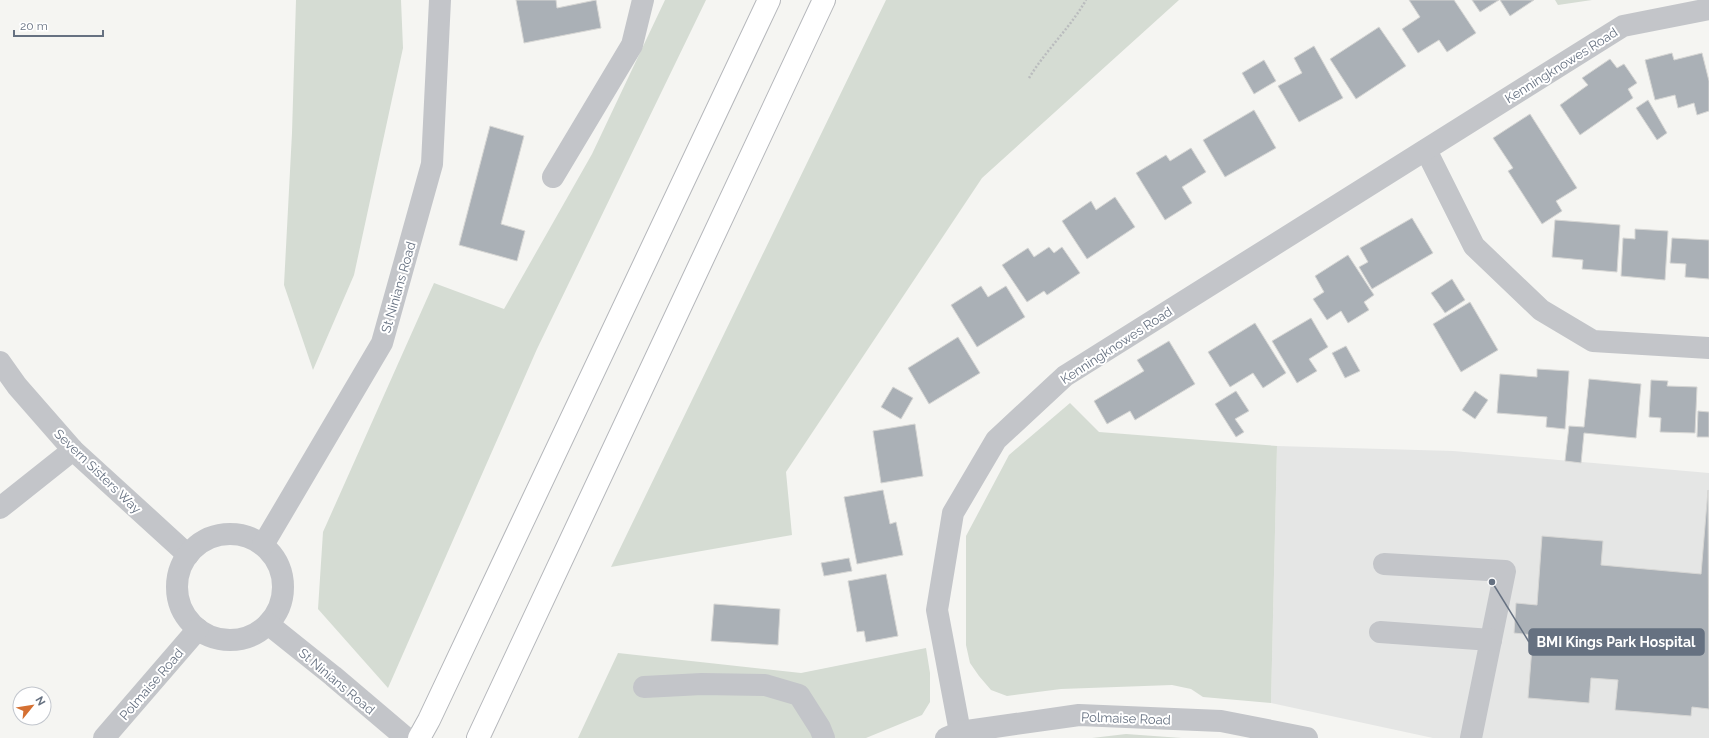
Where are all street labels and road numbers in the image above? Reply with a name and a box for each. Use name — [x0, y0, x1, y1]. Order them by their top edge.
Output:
street label: Kenningknowes Road — [1502, 25, 1620, 106]
street label: St Ninians Road — [378, 240, 419, 334]
street label: Kenningknowes Road — [1058, 304, 1175, 387]
street label: Severn Sisters Way — [51, 426, 144, 517]
street label: St Ninians Road — [296, 645, 378, 717]
street label: Polmaise Road — [116, 646, 186, 723]
street label: Polmaise Road — [1081, 709, 1171, 728]

